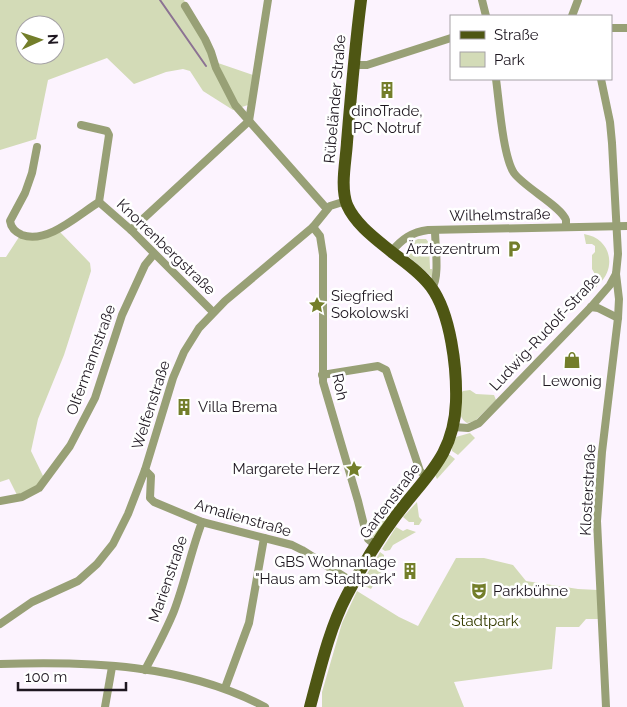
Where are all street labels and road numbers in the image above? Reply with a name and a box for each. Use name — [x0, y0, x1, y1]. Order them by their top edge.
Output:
street label: Rübeländer Straße — [320, 34, 350, 164]
street label: Knorrenbergstraße — [113, 195, 219, 299]
street label: Wilhelmstraße — [449, 205, 551, 225]
street label: Ludwig-Rudolf-Straße — [486, 269, 604, 395]
street label: Olfermannstraße — [63, 302, 119, 418]
street label: Welfenstraße — [128, 358, 174, 452]
street label: Roh — [328, 372, 352, 402]
street label: Klosterstraße — [577, 444, 599, 536]
street label: Gartenstraße — [356, 460, 424, 542]
street label: Amalienstraße — [193, 496, 294, 540]
street label: Marienstraße — [145, 533, 191, 625]

